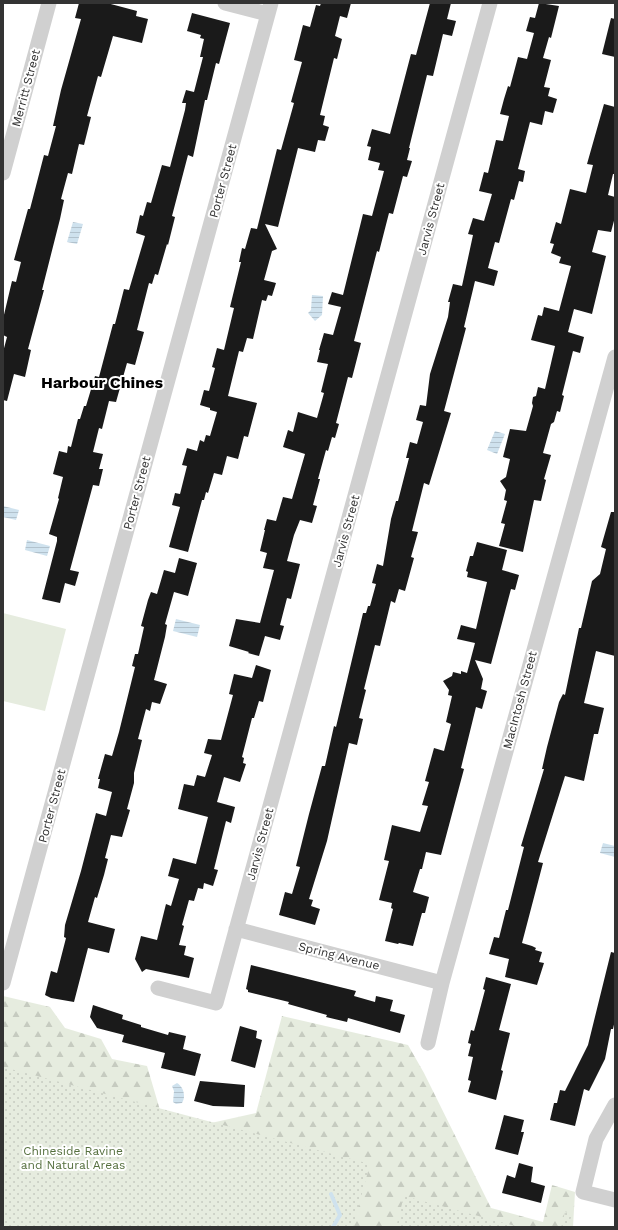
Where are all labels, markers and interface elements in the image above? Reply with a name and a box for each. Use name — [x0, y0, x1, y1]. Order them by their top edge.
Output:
street label: Merritt Street — [9, 48, 43, 128]
street label: Porter Street — [206, 143, 240, 219]
street label: Jarvis Street — [415, 181, 447, 257]
district label: Harbour Chines — [41, 373, 163, 392]
street label: Porter Street — [120, 455, 154, 531]
street label: Jarvis Street — [330, 493, 362, 569]
street label: MacIntosh Street — [500, 650, 540, 750]
street label: Porter Street — [35, 768, 69, 844]
street label: Jarvis Street — [244, 806, 276, 882]
street label: Spring Avenue — [297, 939, 381, 973]
park label: Chineside Ravine and Natural Areas — [21, 1144, 125, 1172]

